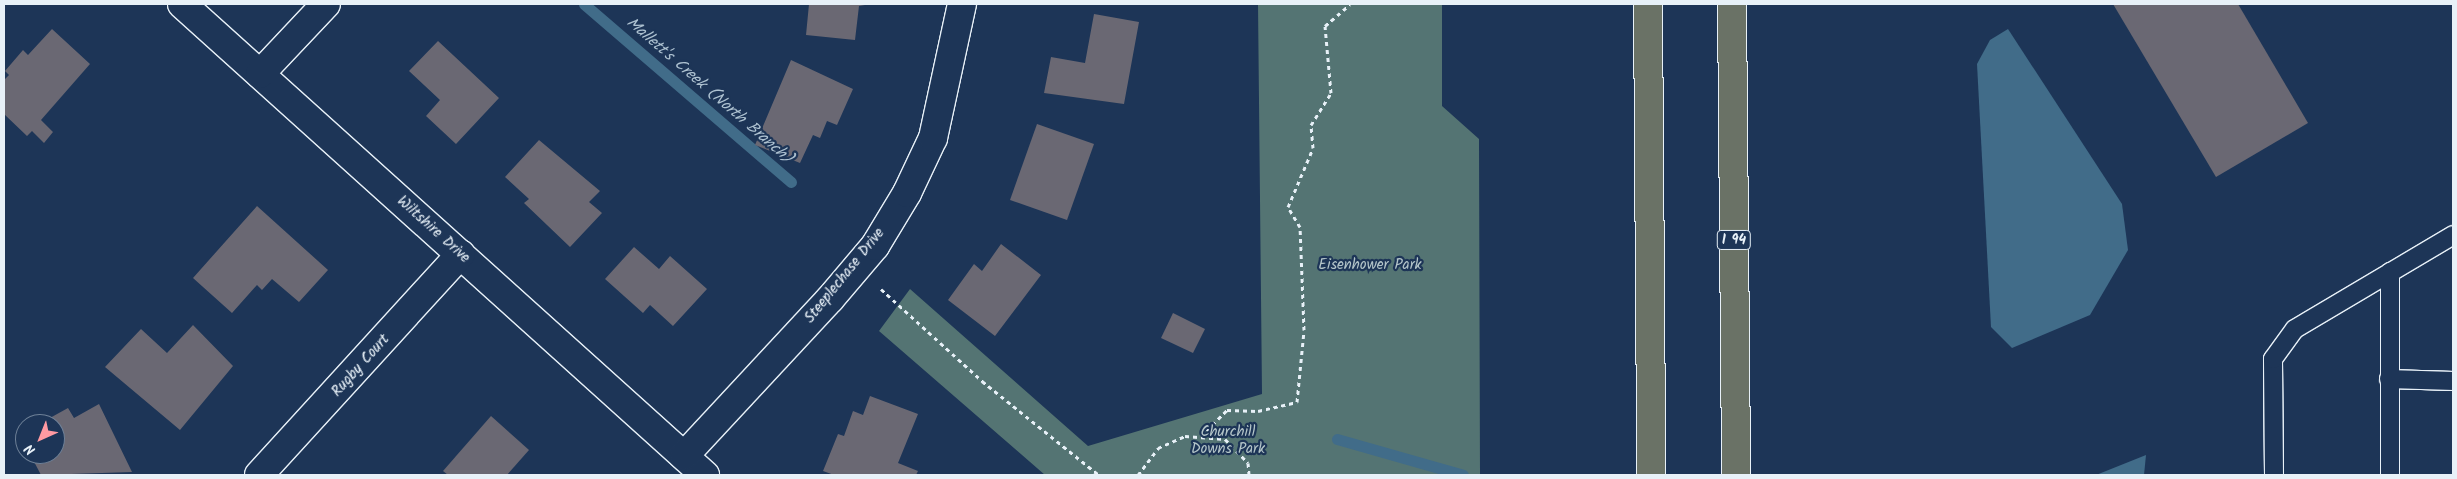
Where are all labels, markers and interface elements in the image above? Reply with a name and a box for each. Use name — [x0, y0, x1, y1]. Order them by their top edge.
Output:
water label: Mallett's Creek (North Branch) — [622, 14, 796, 168]
street label: Wiltshire Drive — [393, 193, 473, 267]
street label: Steeplechase Drive — [801, 225, 889, 327]
road number: I 94 — [1716, 228, 1752, 252]
park label: Eisenhower Park — [1318, 257, 1422, 275]
street label: Rugby Court — [328, 331, 394, 401]
north arrow — [15, 414, 65, 464]
park label: Churchill Downs Park — [1191, 423, 1265, 458]
text: N — [19, 438, 41, 460]

